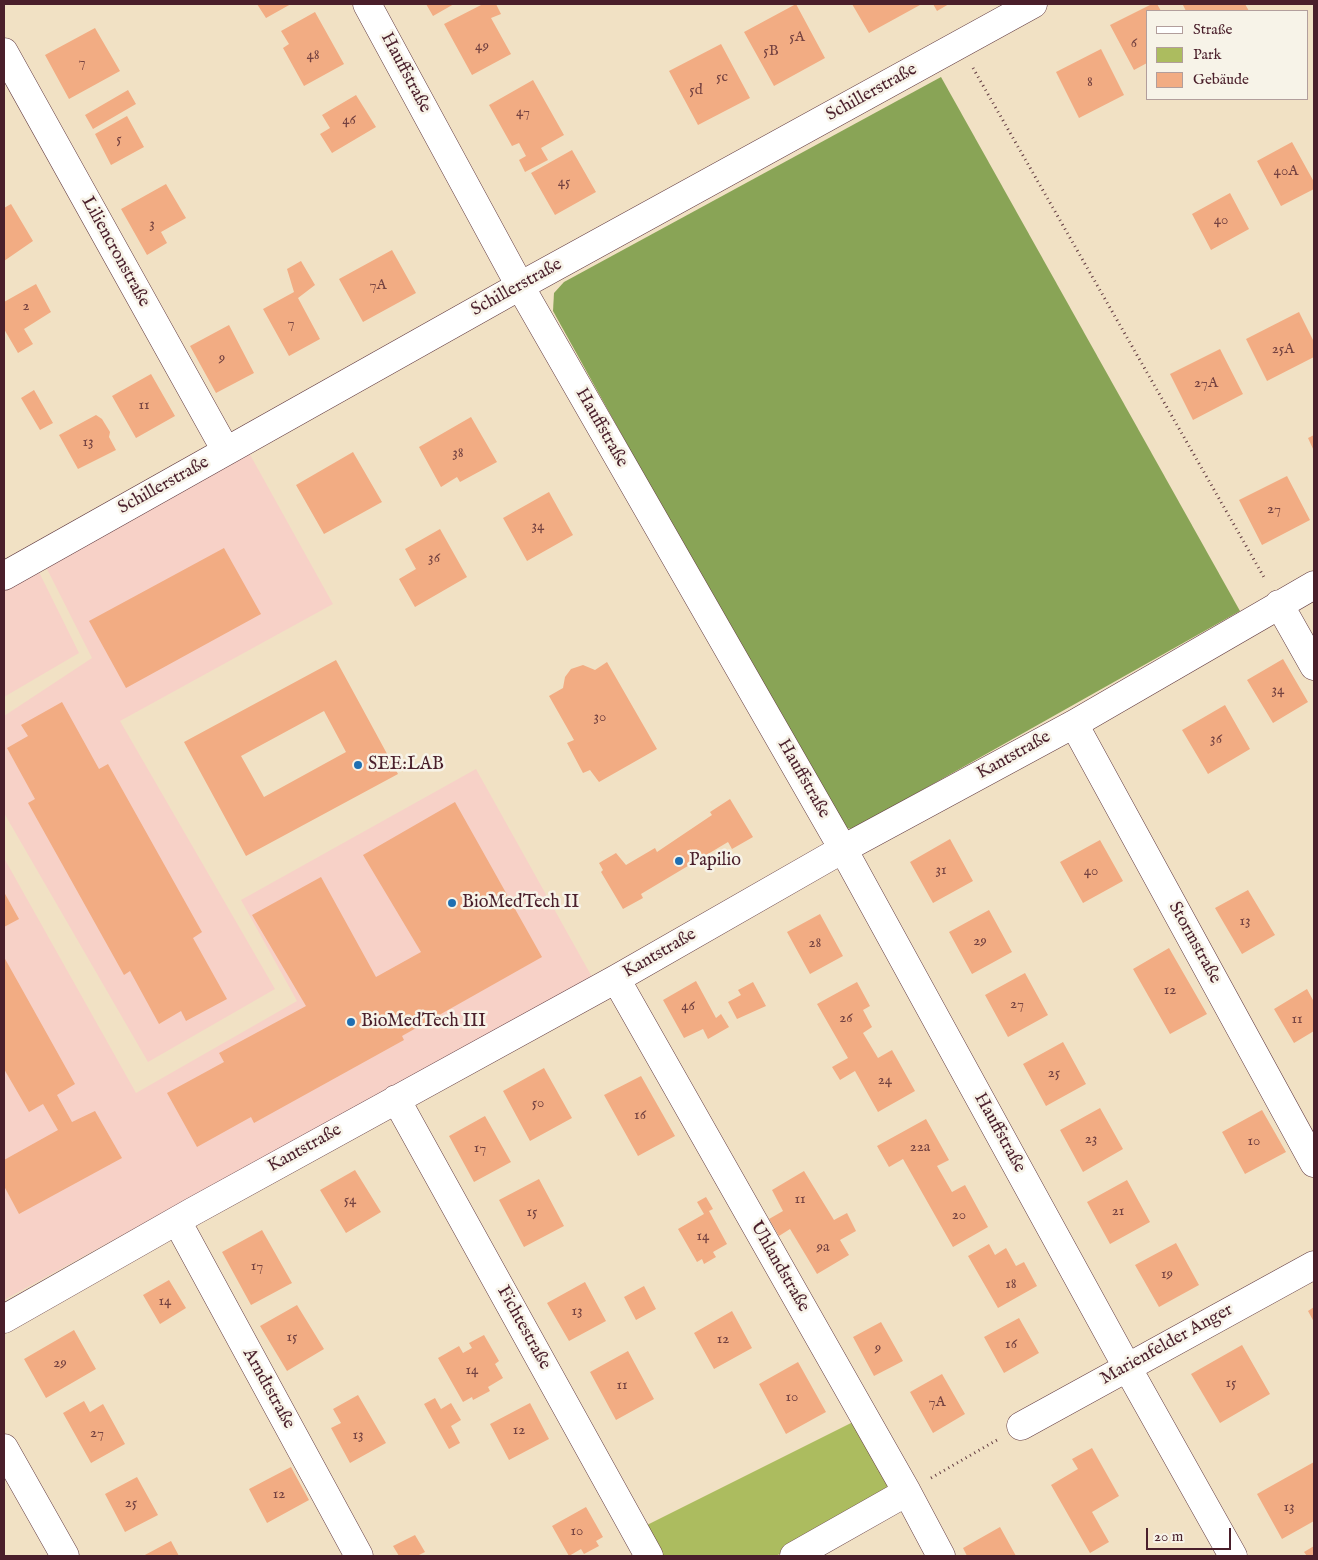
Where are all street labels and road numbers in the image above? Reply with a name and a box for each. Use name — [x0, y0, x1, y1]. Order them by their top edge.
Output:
street label: Hauffstraße — [375, 29, 435, 117]
street label: Schillerstraße — [823, 59, 921, 127]
street label: Liliencronstraße — [76, 193, 154, 311]
street label: Schillerstraße — [468, 254, 566, 322]
street label: Hauffstraße — [570, 385, 632, 471]
street label: Schillerstraße — [115, 452, 213, 520]
street label: Kantstraße — [973, 727, 1055, 785]
street label: Hauffstraße — [772, 736, 834, 822]
street label: Stormstraße — [1163, 898, 1225, 988]
street label: Kantstraße — [620, 924, 700, 984]
street label: Hauffstraße — [968, 1089, 1030, 1177]
street label: Kantstraße — [264, 1120, 346, 1178]
street label: Uhlandstraße — [744, 1218, 814, 1316]
street label: Fichtestraße — [491, 1282, 555, 1374]
street label: Marienfelder Anger — [1097, 1300, 1237, 1390]
street label: Arndtstraße — [237, 1345, 299, 1433]

